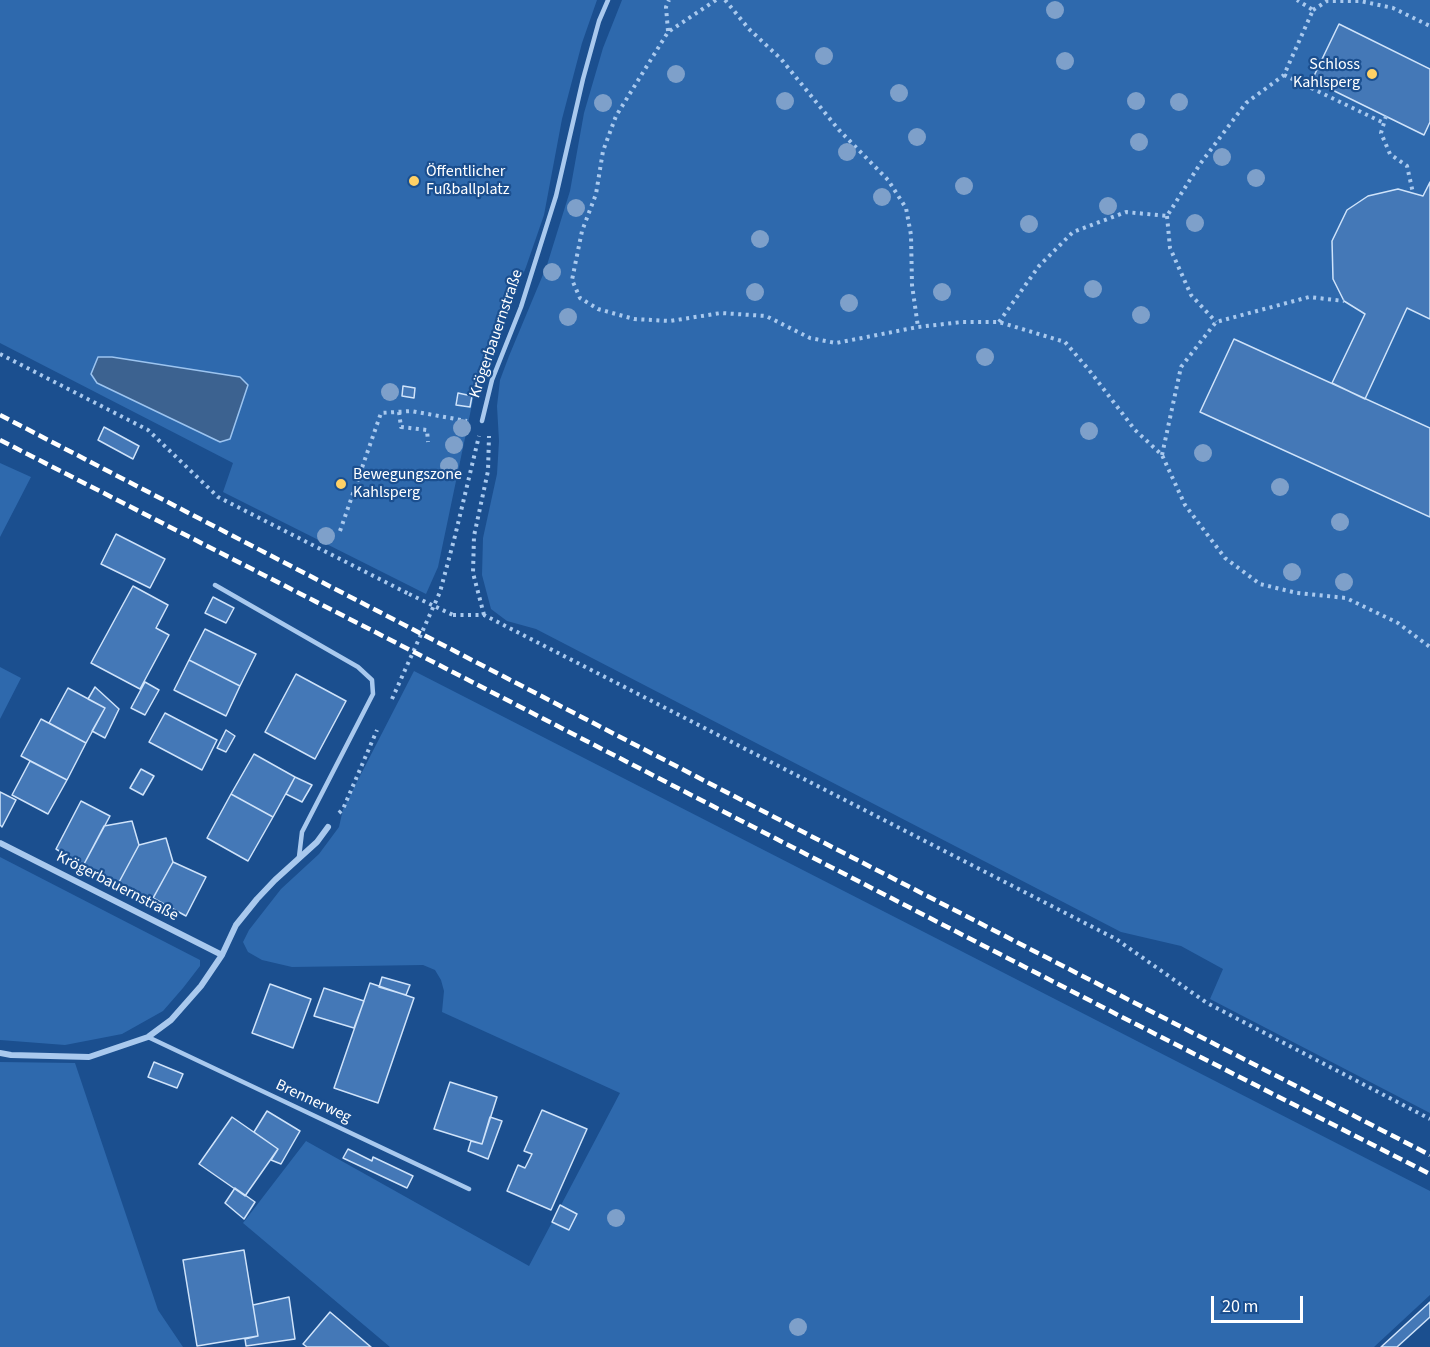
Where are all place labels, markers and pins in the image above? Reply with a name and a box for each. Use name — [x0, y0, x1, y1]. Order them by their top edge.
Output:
place label: Schloss Kahlsperg — [1293, 55, 1360, 93]
marker: Schloss Kahlsperg — [1365, 67, 1379, 81]
place label: Öffentlicher Fußballplatz — [426, 162, 509, 200]
marker: Öffentlicher Fußballplatz — [407, 174, 421, 188]
place label: Bewegungszone Kahlsperg — [353, 465, 462, 503]
marker: Bewegungszone Kahlsperg — [334, 477, 348, 491]

